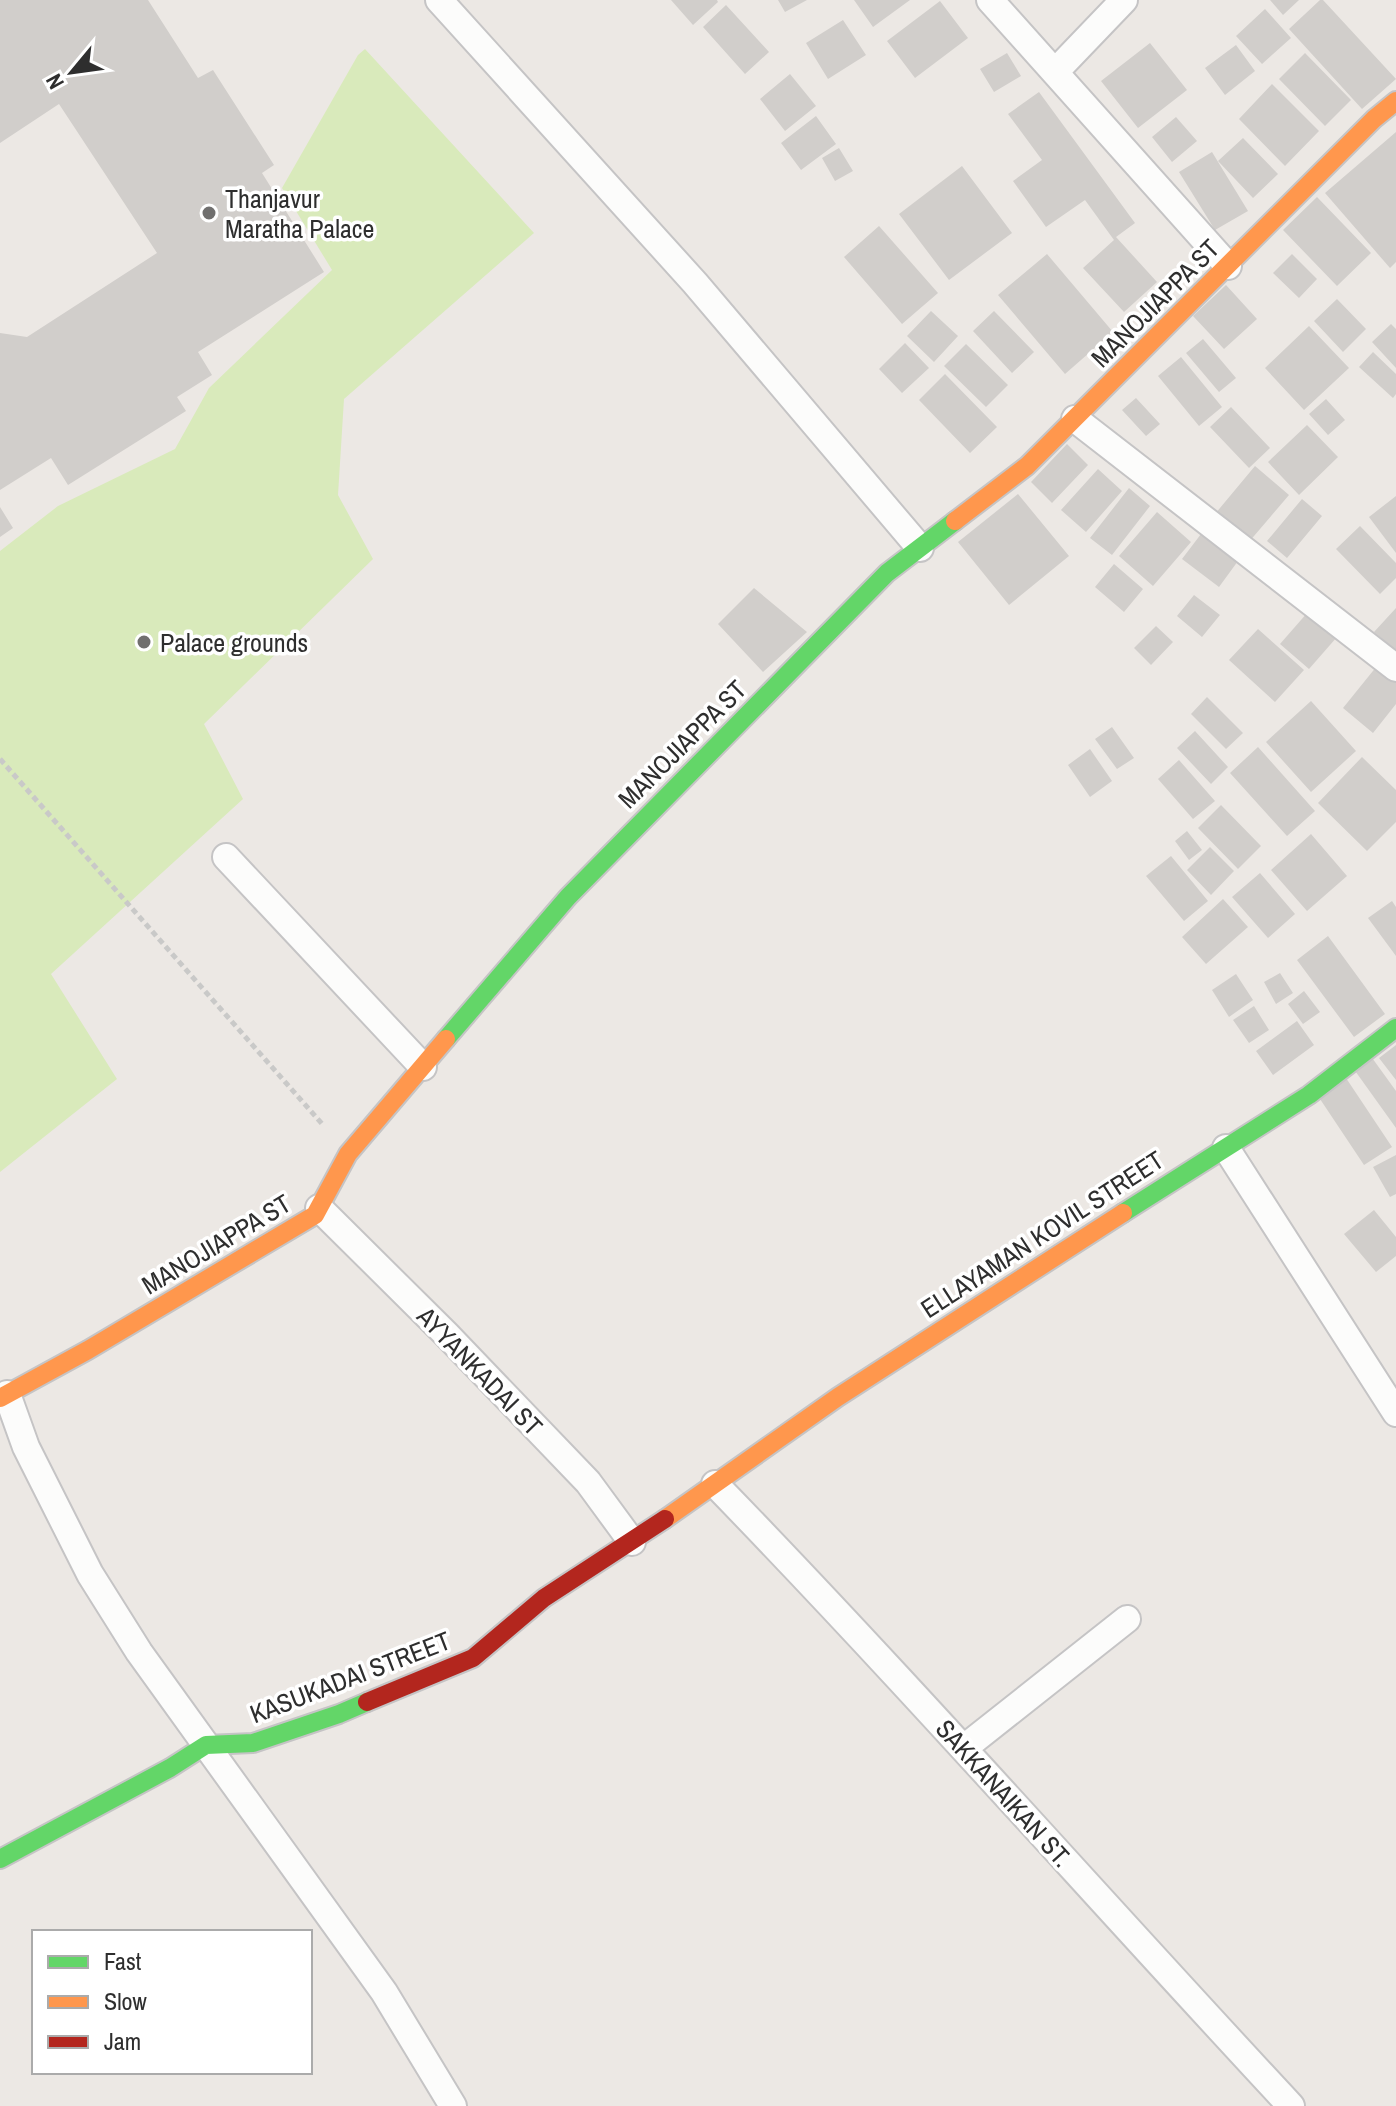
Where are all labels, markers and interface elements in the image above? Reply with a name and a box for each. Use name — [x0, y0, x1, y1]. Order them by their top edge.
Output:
north arrow — [32, 32, 112, 112]
text: N — [38, 69, 71, 95]
place label: Thanjavur Maratha Palace — [225, 181, 374, 246]
marker: Thanjavur Maratha Palace — [200, 204, 218, 222]
street label: MANOJIAPPA ST — [1083, 231, 1227, 375]
place label: Palace grounds — [160, 625, 308, 660]
marker: Palace grounds — [135, 633, 153, 651]
street label: MANOJIAPPA ST — [610, 672, 754, 816]
street label: ELLAYAMAN KOVIL STREET — [914, 1142, 1170, 1326]
street label: MANOJIAPPA ST — [135, 1186, 297, 1302]
street label: AYYANKADAI ST — [409, 1298, 550, 1443]
street label: KASUKADAI STREET — [245, 1623, 455, 1731]
street label: SAKKANAIKAN ST. — [928, 1712, 1080, 1874]
legend — [32, 1930, 312, 2074]
text: Fast — [104, 1945, 142, 1977]
text: Slow — [104, 1985, 147, 2017]
text: Jam — [104, 2025, 141, 2057]

